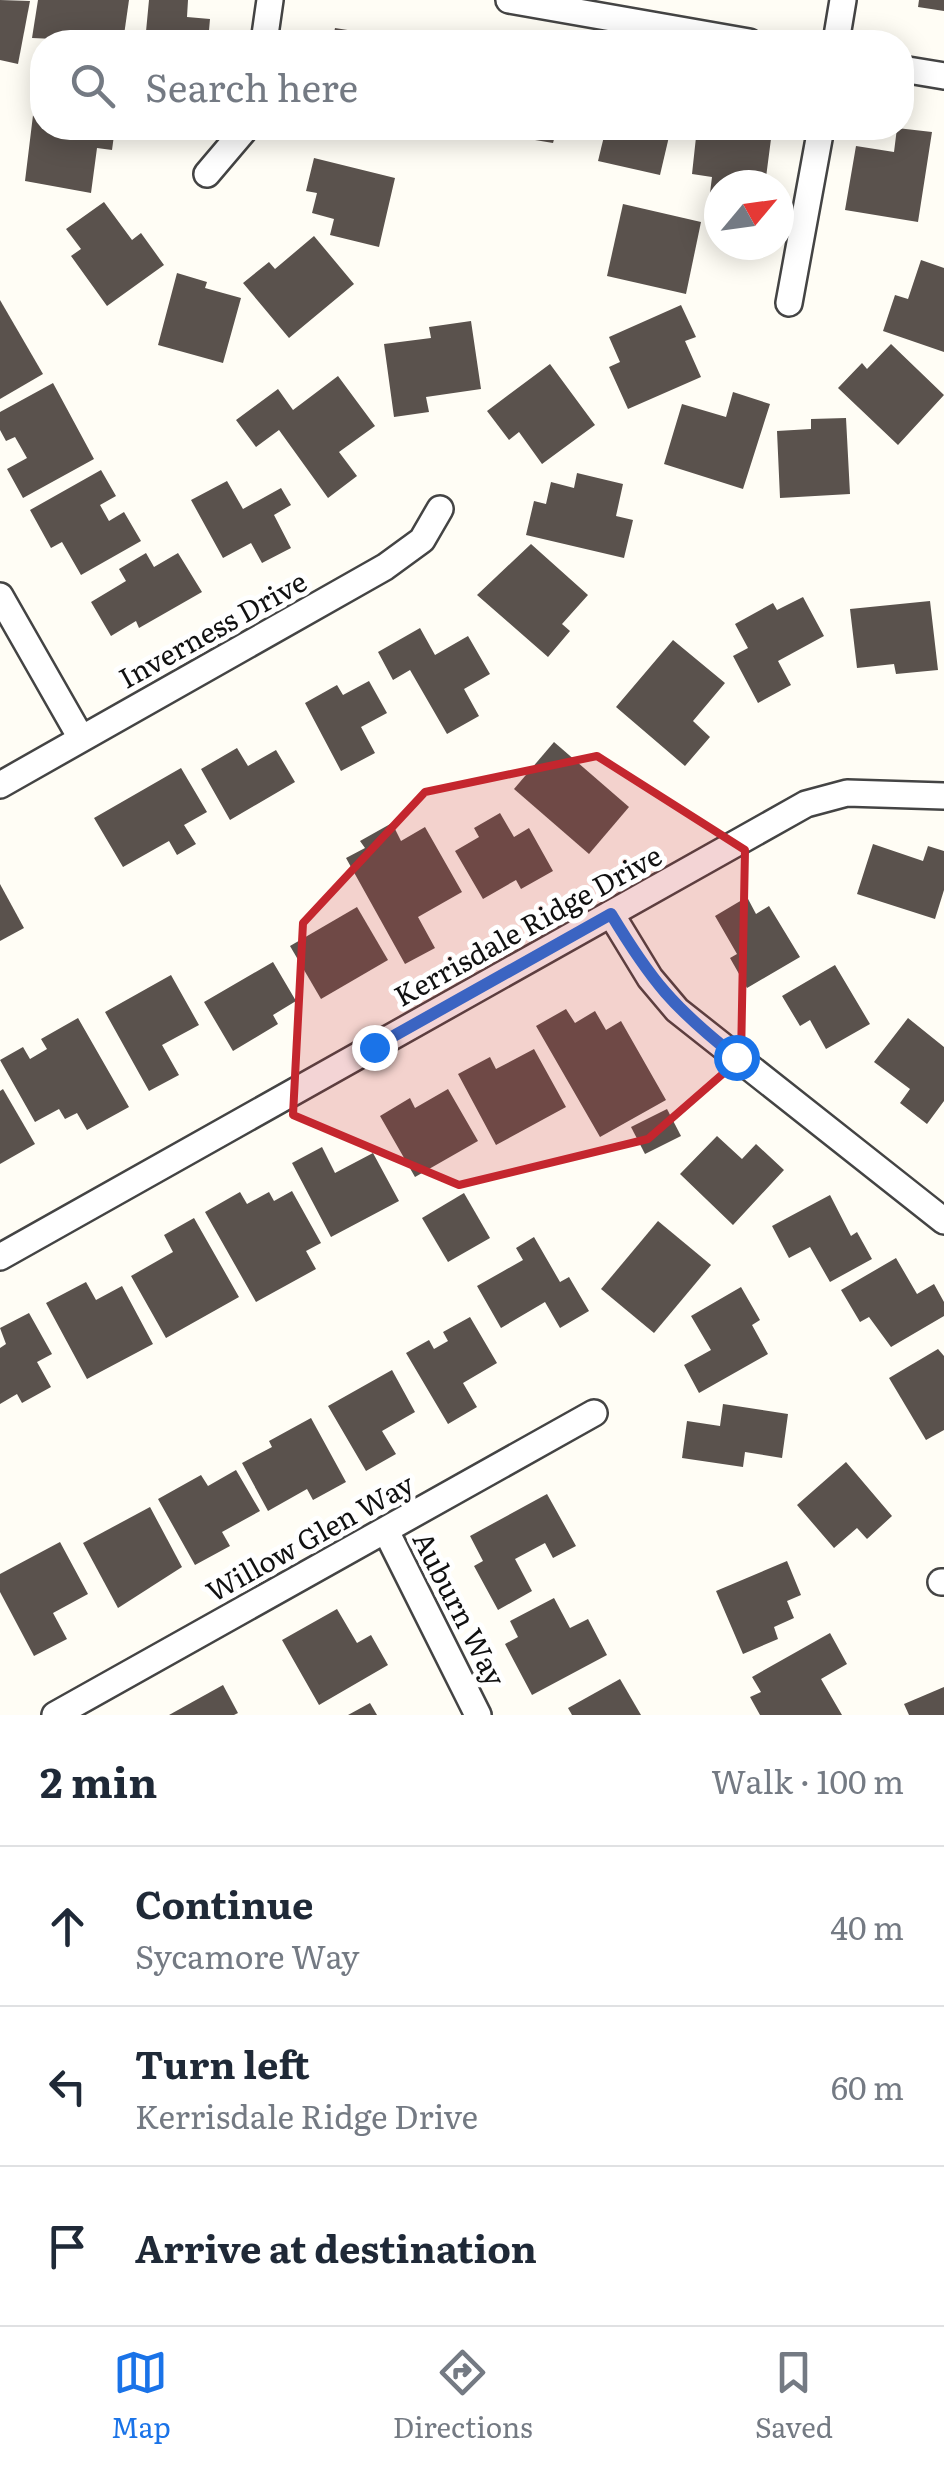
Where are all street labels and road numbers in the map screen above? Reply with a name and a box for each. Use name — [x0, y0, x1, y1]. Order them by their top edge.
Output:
street label: Inverness Drive — [110, 559, 314, 697]
street label: Kerrisdale Ridge Drive — [386, 833, 669, 1015]
street label: Willow Glen Way — [197, 1461, 421, 1611]
street label: Auburn Way — [404, 1523, 518, 1693]

